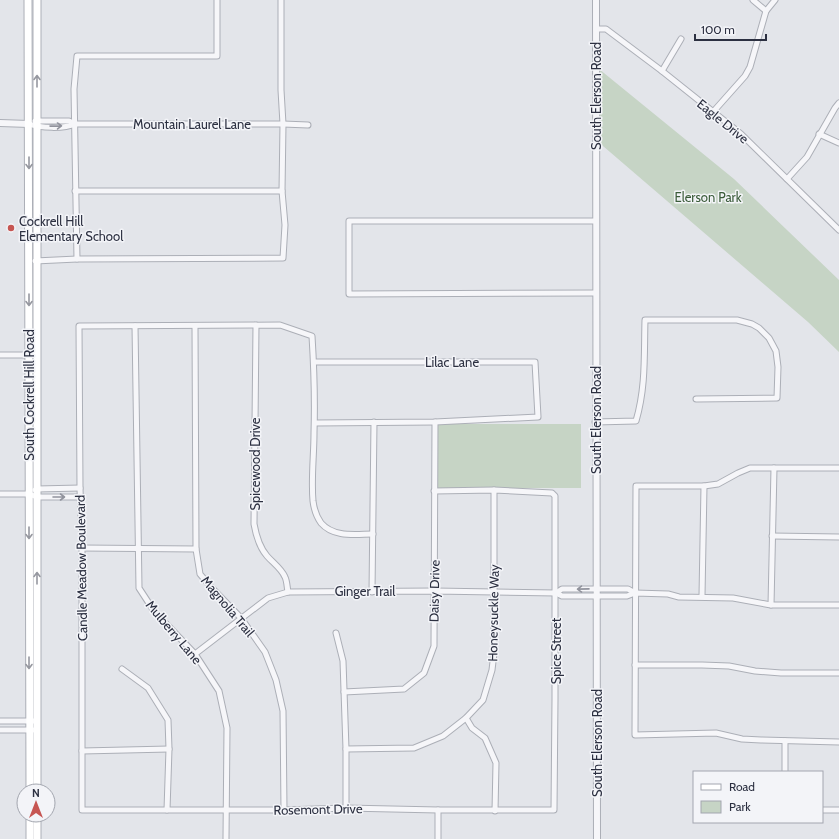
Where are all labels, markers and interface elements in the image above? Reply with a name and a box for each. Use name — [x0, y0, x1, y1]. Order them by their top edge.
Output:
scale bar — [695, 16, 766, 42]
text: 100 m — [701, 22, 735, 37]
street label: South Elerson Road — [588, 42, 604, 150]
one-way arrow — [33, 75, 41, 88]
street label: Eagle Drive — [694, 95, 752, 147]
street label: Mountain Laurel Lane — [133, 116, 251, 132]
one-way arrow — [49, 122, 62, 130]
one-way arrow — [25, 156, 33, 169]
park label: Elerson Park — [674, 189, 742, 205]
place label: Cockrell Hill Elementary School — [19, 213, 123, 244]
marker: Cockrell Hill Elementary School — [6, 223, 16, 233]
one-way arrow — [25, 293, 33, 306]
street label: South Cockrell Hill Road — [21, 329, 37, 461]
street label: Lilac Lane — [425, 354, 479, 370]
street label: South Elerson Road — [588, 366, 604, 474]
street label: Spicewood Drive — [247, 417, 263, 510]
one-way arrow — [52, 493, 65, 501]
street label: Candle Meadow Boulevard — [72, 495, 90, 641]
one-way arrow — [25, 526, 33, 539]
street label: Daisy Drive — [425, 559, 443, 622]
street label: Honeysuckle Way — [484, 564, 502, 662]
one-way arrow — [33, 572, 41, 585]
street label: Magnolia Trail — [198, 572, 258, 640]
street label: Ginger Trail — [335, 583, 395, 599]
one-way arrow — [577, 585, 590, 593]
street label: Mulberry Lane — [143, 597, 206, 667]
street label: Spice Street — [548, 617, 564, 684]
one-way arrow — [25, 656, 33, 669]
street label: South Elerson Road — [589, 689, 605, 797]
legend — [693, 771, 823, 823]
text: Road — [729, 779, 755, 794]
north arrow — [16, 783, 56, 823]
text: N — [32, 786, 40, 800]
text: Park — [729, 799, 751, 814]
street label: Rosemont Drive — [273, 800, 363, 818]

